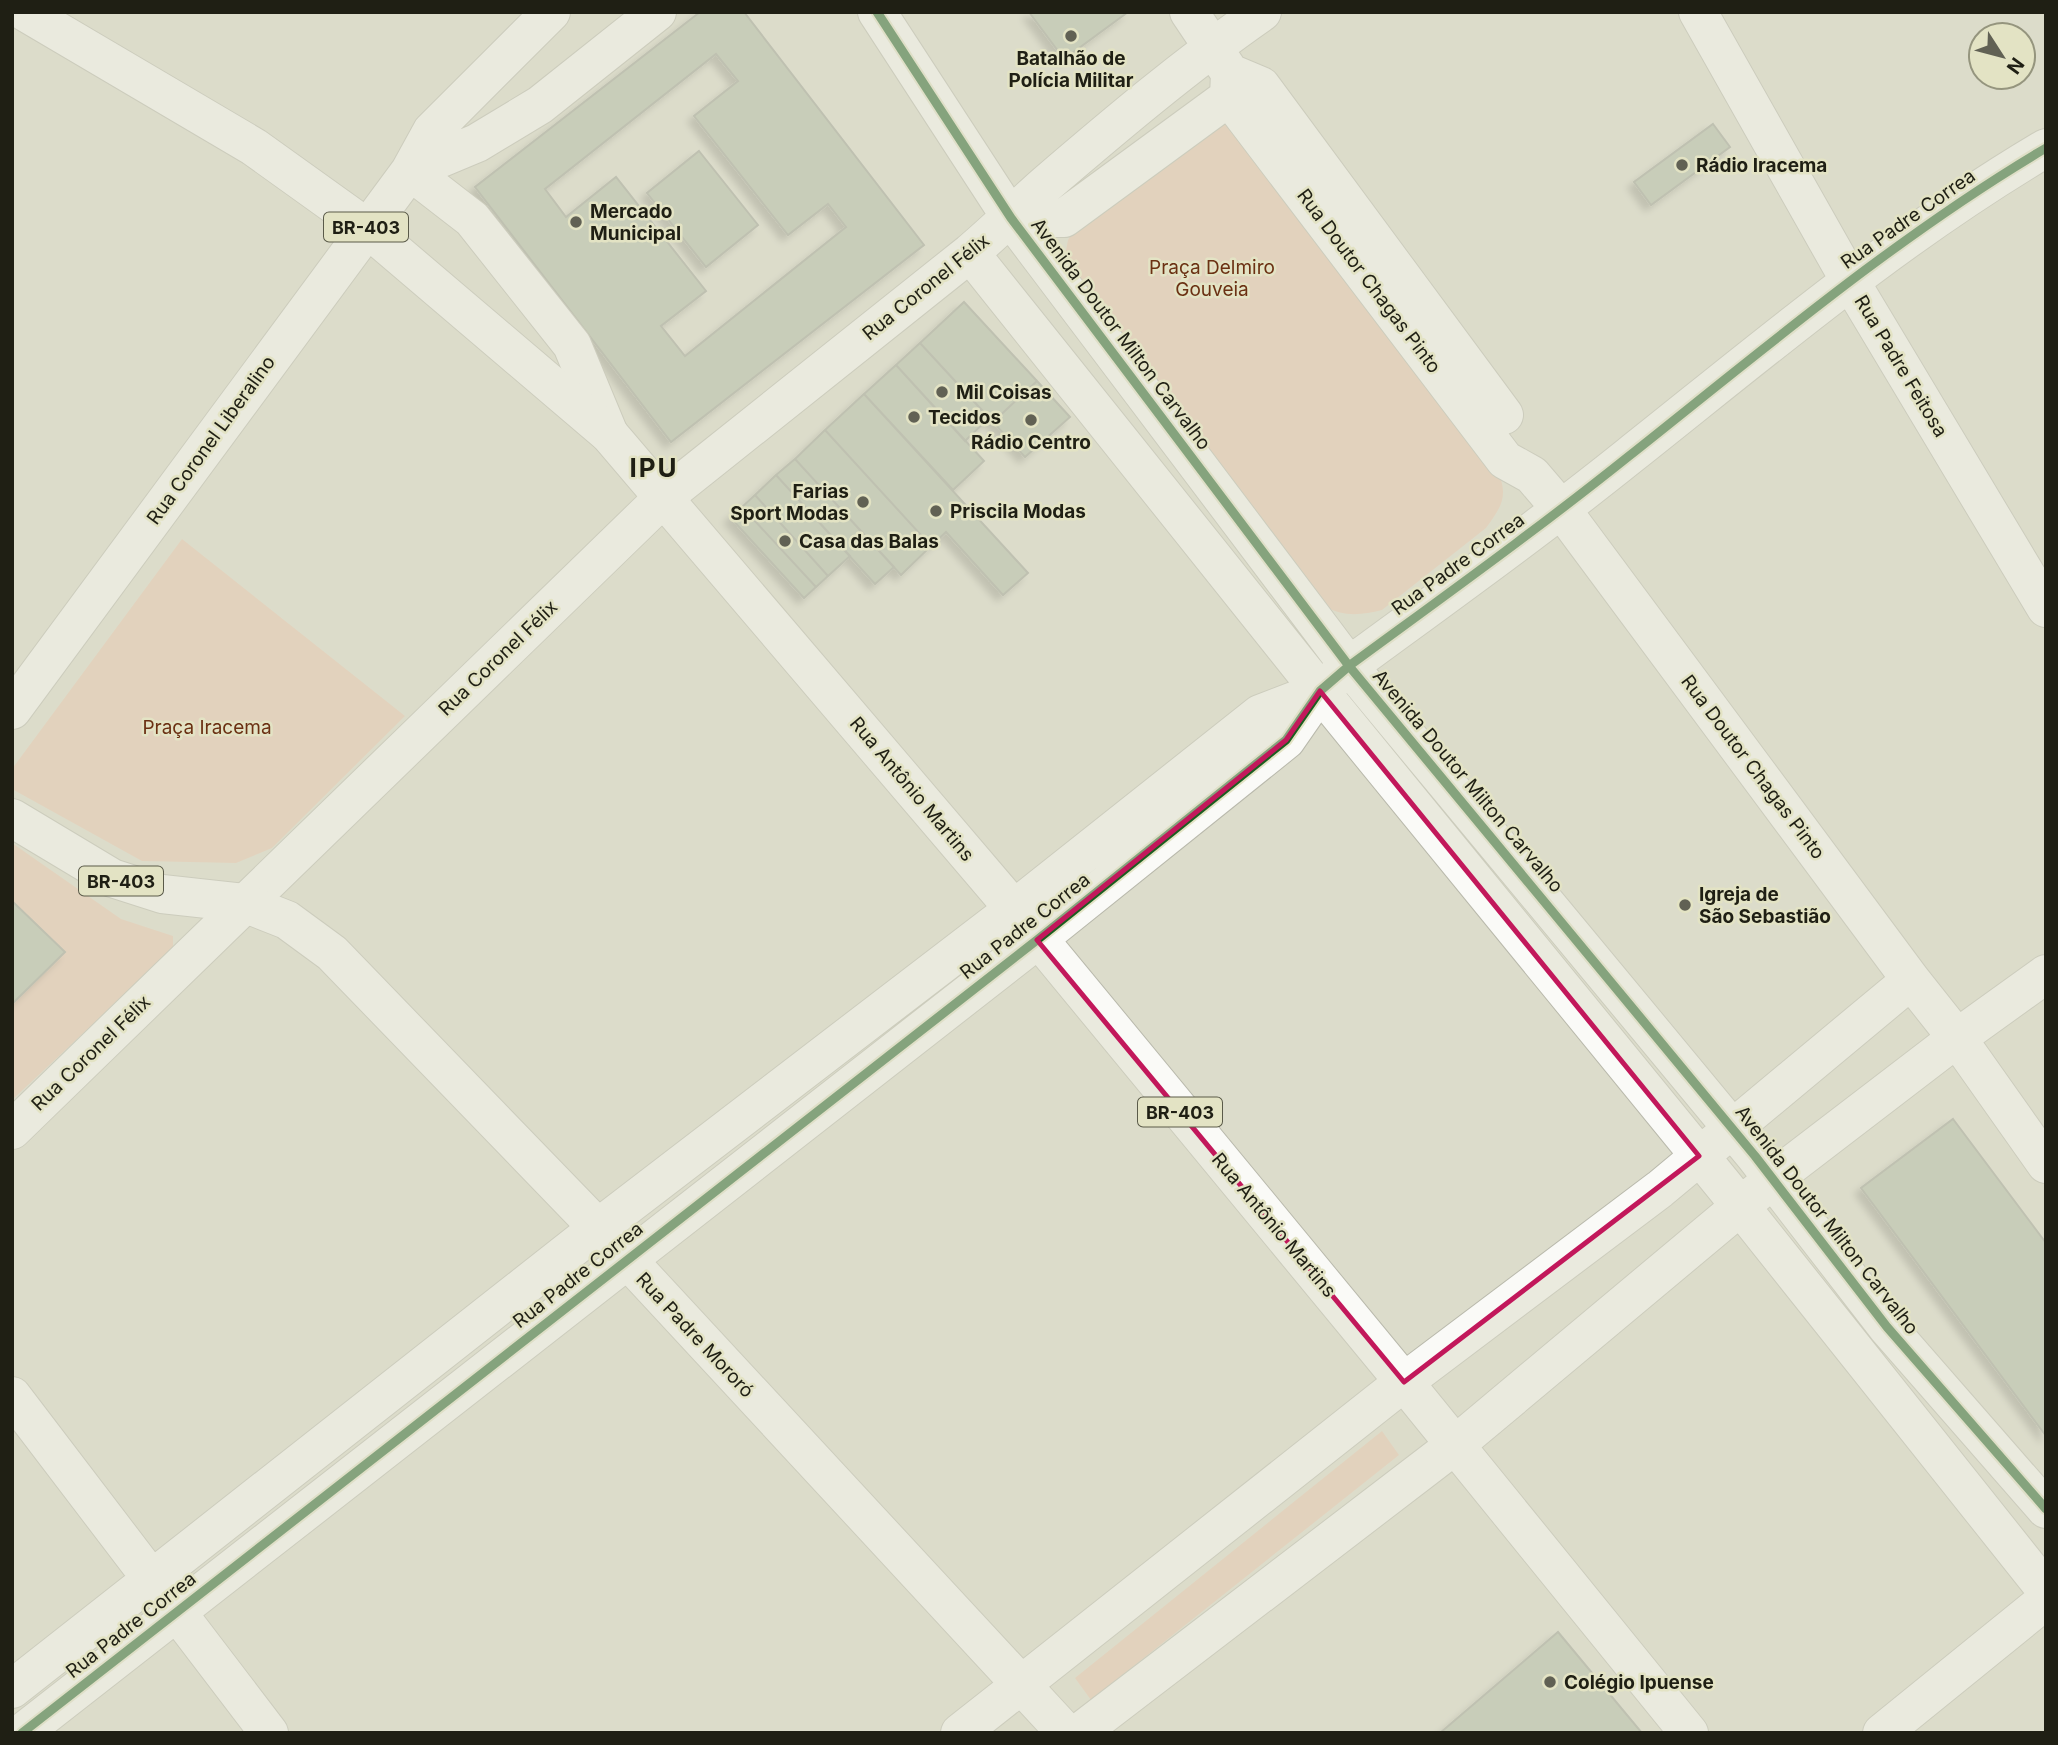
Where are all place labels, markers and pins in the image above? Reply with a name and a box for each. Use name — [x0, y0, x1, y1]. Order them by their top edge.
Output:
marker: Batalhão de Polícia Militar — [1063, 28, 1079, 44]
place label: Batalhão de Polícia Militar — [1009, 47, 1134, 92]
place label: Rádio Iracema — [1696, 154, 1827, 177]
marker: Rádio Iracema — [1674, 157, 1690, 173]
place label: Mercado Municipal — [590, 200, 681, 245]
marker: Mercado Municipal — [568, 214, 584, 230]
place label: Mil Coisas — [956, 381, 1052, 404]
marker: Mil Coisas — [934, 384, 950, 400]
place label: Tecidos — [928, 406, 1001, 429]
marker: Tecidos — [906, 409, 922, 425]
marker: Rádio Centro — [1023, 412, 1039, 428]
place label: Rádio Centro — [971, 431, 1091, 454]
place label: Farias Sport Modas — [730, 480, 849, 525]
marker: Farias Sport Modas — [855, 494, 871, 510]
place label: Priscila Modas — [950, 500, 1086, 523]
marker: Priscila Modas — [928, 503, 944, 519]
place label: Casa das Balas — [799, 530, 939, 553]
marker: Casa das Balas — [777, 533, 793, 549]
place label: Igreja de São Sebastião — [1699, 883, 1831, 928]
marker: Igreja de São Sebastião — [1677, 897, 1693, 913]
place label: Colégio Ipuense — [1564, 1671, 1714, 1694]
marker: Colégio Ipuense — [1542, 1674, 1558, 1690]

